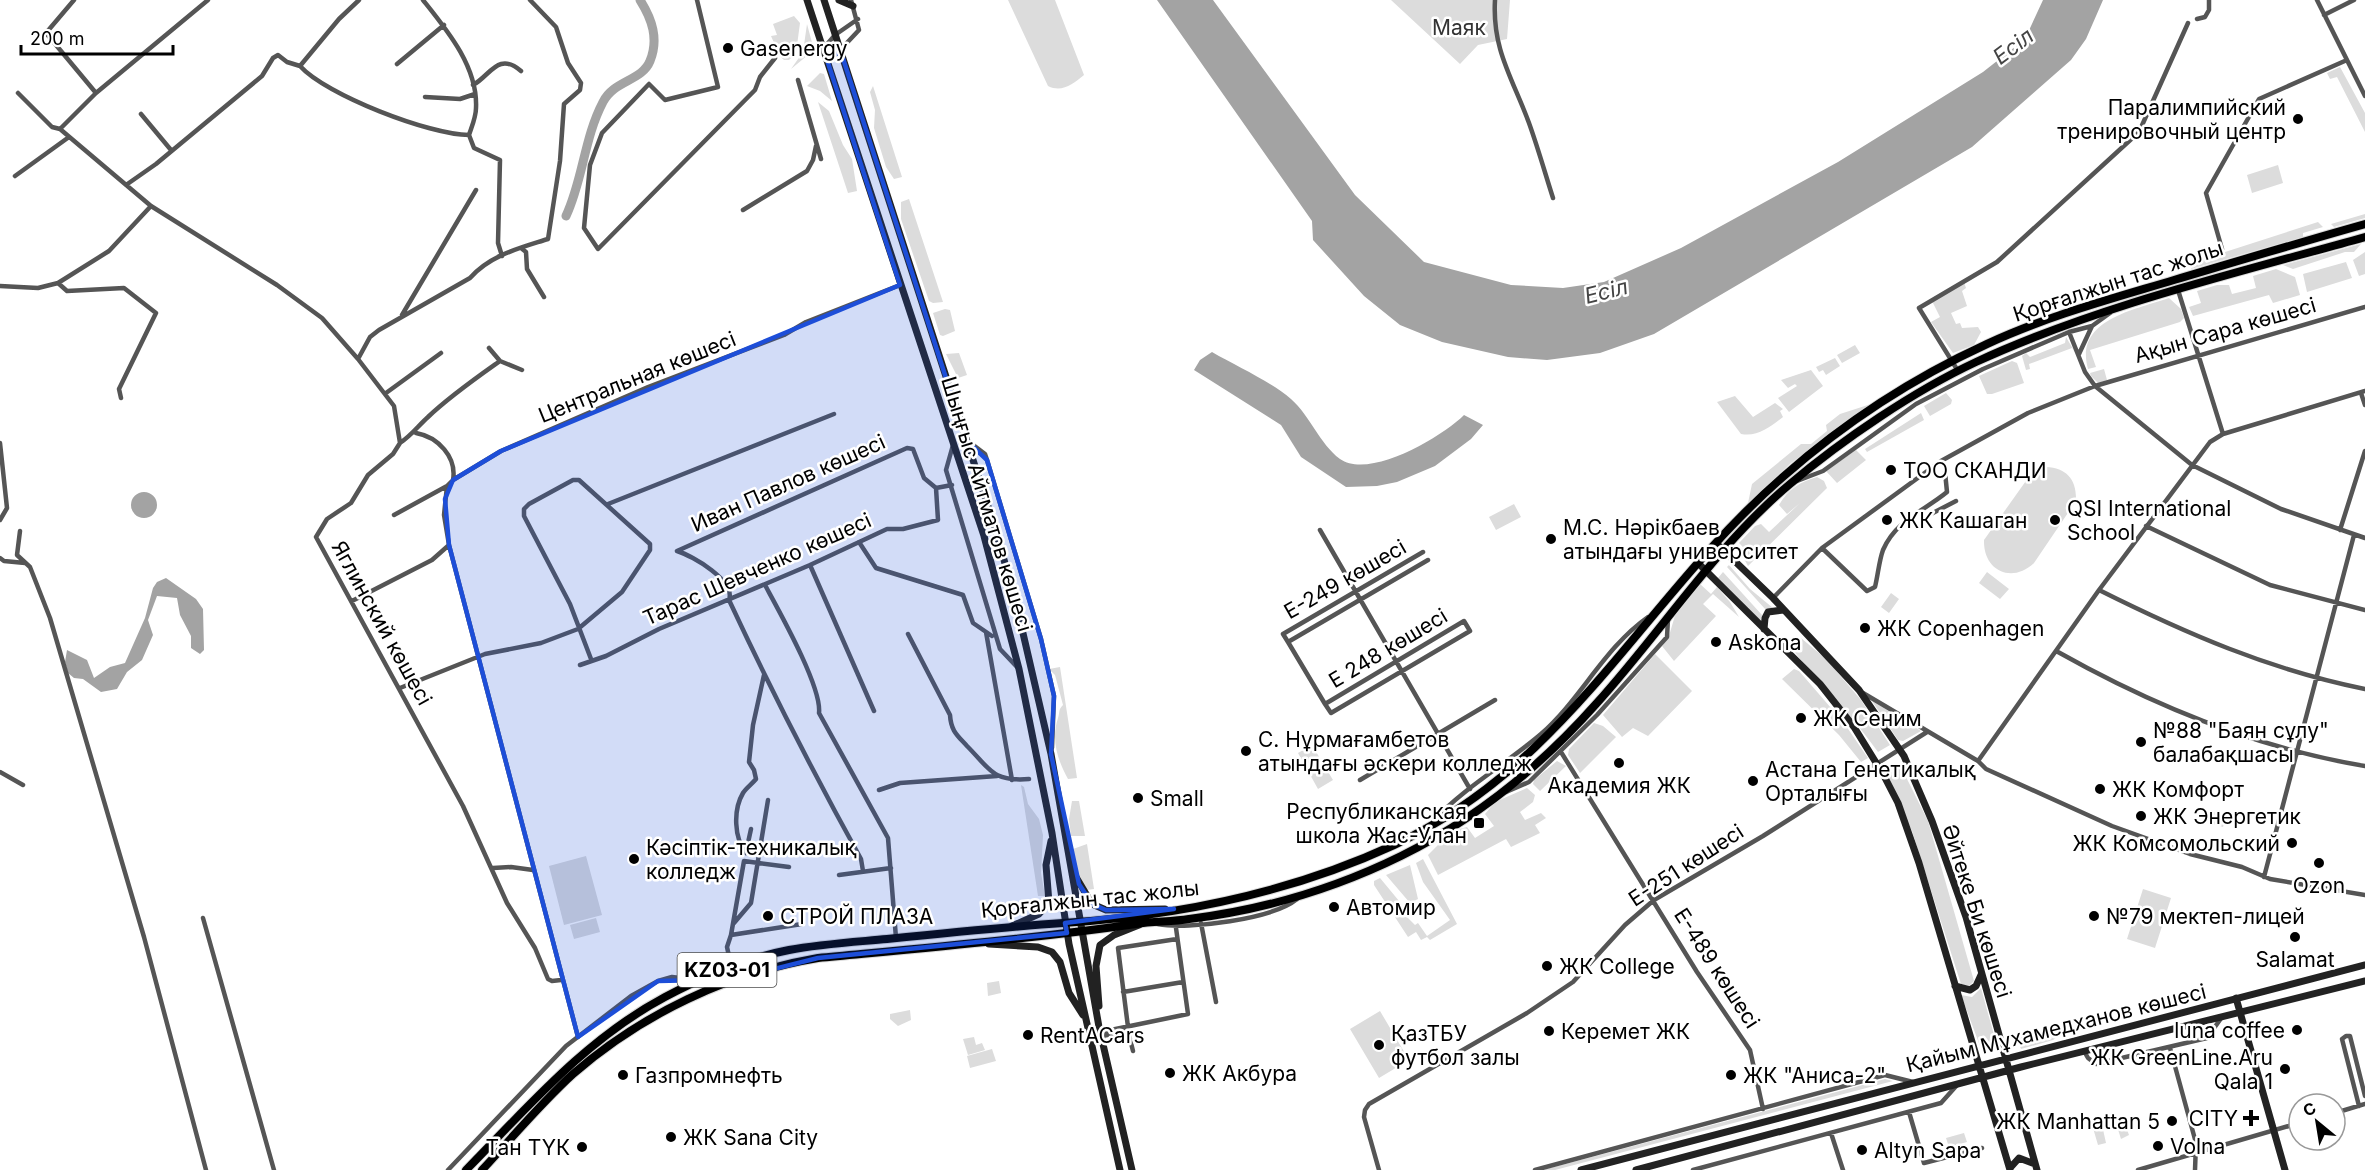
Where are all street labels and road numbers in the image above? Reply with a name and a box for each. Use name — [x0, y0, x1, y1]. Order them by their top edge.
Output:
street label: Қорғалжын тас жолы — [2010, 235, 2226, 327]
street label: Ақын Сара көшесі — [2131, 292, 2319, 368]
street label: Центральная көшесі — [535, 326, 739, 428]
street label: Шыңғыс Айтматов көшесі — [936, 373, 1038, 635]
street label: Иван Павлов көшесі — [687, 429, 889, 537]
street label: Тарас Шевченко көшесі — [639, 507, 875, 631]
street label: Е-249 көшесі — [1280, 534, 1410, 624]
street label: Яглинский көшесі — [327, 537, 437, 709]
street label: Е 248 көшесі — [1324, 603, 1452, 693]
street label: Е-251 көшесі — [1624, 819, 1748, 911]
street label: Әйтеке Би көшесі — [1937, 821, 2017, 1001]
street label: Қорғалжын тас жолы — [980, 875, 1200, 923]
street label: Е-489 көшесі — [1669, 903, 1765, 1033]
road number: KZ03-01 — [678, 953, 777, 987]
street label: Қайым Мұхамедханов көшесі — [1903, 979, 2209, 1077]

